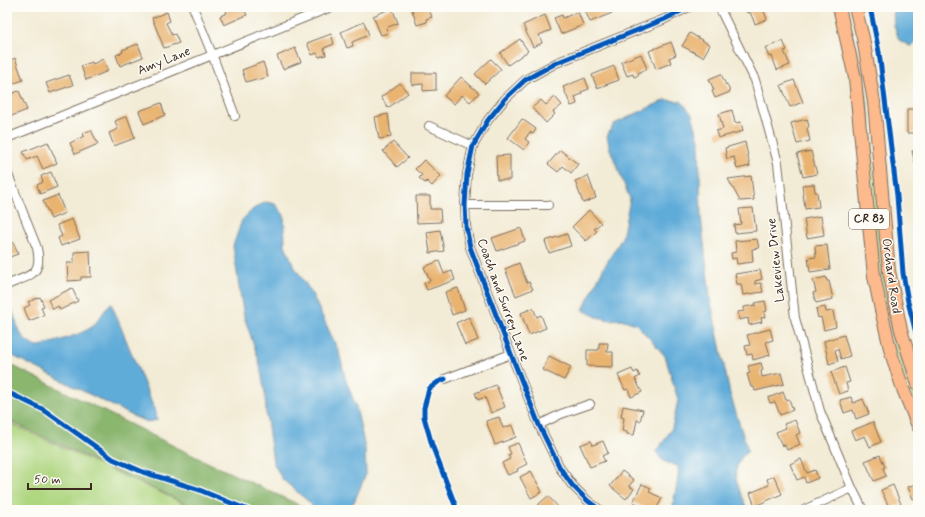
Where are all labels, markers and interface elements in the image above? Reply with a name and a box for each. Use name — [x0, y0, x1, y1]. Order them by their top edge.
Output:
street label: Amy Lane — [135, 43, 193, 79]
road number: CR 83 — [849, 209, 889, 229]
street label: Lakeview Drive — [763, 217, 789, 303]
street label: Coach and Surrey Lane — [473, 236, 533, 364]
street label: Orchard Road — [877, 237, 905, 315]
scale bar — [28, 465, 91, 491]
text: 50 m — [34, 472, 61, 488]

